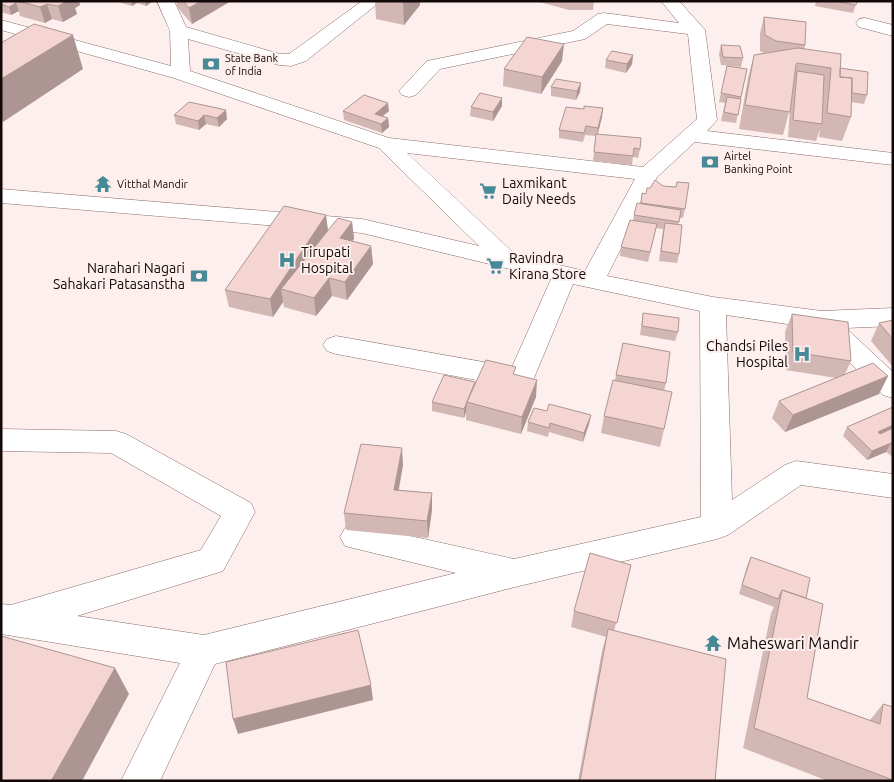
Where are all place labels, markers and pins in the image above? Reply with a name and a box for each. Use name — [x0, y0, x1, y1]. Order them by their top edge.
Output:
place label: State Bank of India — [225, 52, 279, 77]
bank icon: State Bank of India — [201, 54, 221, 74]
place label: Airtel Banking Point — [724, 150, 793, 175]
bank icon: Airtel Banking Point — [700, 152, 720, 172]
temple icon: Vitthal Mandir — [93, 174, 113, 194]
place label: Laxmikant Daily Needs — [502, 175, 576, 207]
place label: Vitthal Mandir — [117, 178, 189, 190]
supermarket icon: Laxmikant Daily Needs — [478, 181, 498, 201]
place label: Tirupati Hospital — [301, 244, 353, 276]
hospital icon: Tirupati Hospital — [277, 250, 297, 270]
place label: Ravindra Kirana Store — [509, 250, 586, 282]
supermarket icon: Ravindra Kirana Store — [485, 256, 505, 276]
place label: Narahari Nagari Sahakari Patasanstha — [53, 260, 185, 292]
bank icon: Narahari Nagari Sahakari Patasanstha — [189, 266, 209, 286]
place label: Chandsi Piles Hospital — [706, 338, 788, 370]
hospital icon: Chandsi Piles Hospital — [792, 344, 812, 364]
temple icon: Maheswari Mandir — [703, 633, 723, 653]
place label: Maheswari Mandir — [727, 634, 859, 652]

